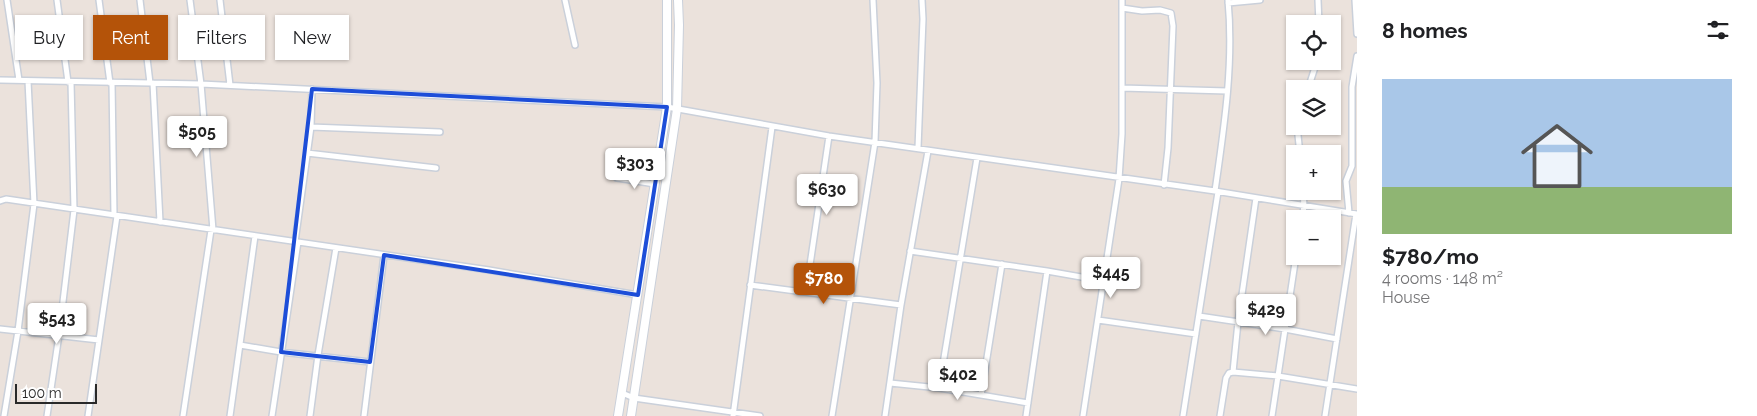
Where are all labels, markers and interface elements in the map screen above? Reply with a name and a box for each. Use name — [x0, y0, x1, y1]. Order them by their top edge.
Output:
chip: Buy — [15, 15, 83, 60]
chip: Rent — [93, 15, 168, 60]
chip: Filters — [178, 15, 265, 60]
chip: New — [275, 15, 349, 60]
map controls — [1286, 15, 1341, 265]
button: locate — [1286, 15, 1341, 70]
icon: filters — [1704, 16, 1732, 44]
text: 8 homes — [1382, 18, 1468, 43]
button: layers — [1286, 80, 1341, 135]
icon: home — [1512, 111, 1602, 201]
pin: $505 — [167, 116, 227, 158]
text: $505 — [178, 122, 216, 141]
button: + — [1286, 145, 1341, 200]
pin: $303 — [605, 148, 665, 190]
text: $303 — [616, 154, 654, 173]
pin: $630 — [797, 174, 857, 216]
text: $630 — [808, 180, 846, 199]
button: − — [1286, 210, 1341, 265]
text: $780/mo — [1382, 244, 1479, 269]
pin: $445 — [1081, 256, 1141, 299]
pin: $780 — [794, 262, 854, 305]
text: $445 — [1092, 263, 1130, 282]
text: $780 — [805, 269, 843, 288]
text: 4 rooms · 148 m² — [1382, 269, 1503, 288]
text: House — [1382, 288, 1430, 307]
pin: $429 — [1236, 294, 1296, 336]
text: $429 — [1247, 300, 1285, 319]
pin: $543 — [27, 302, 87, 345]
text: $543 — [38, 309, 76, 328]
pin: $402 — [928, 358, 988, 401]
text: $402 — [939, 365, 977, 384]
scale bar — [15, 381, 98, 404]
text: 100 m — [22, 385, 62, 401]

